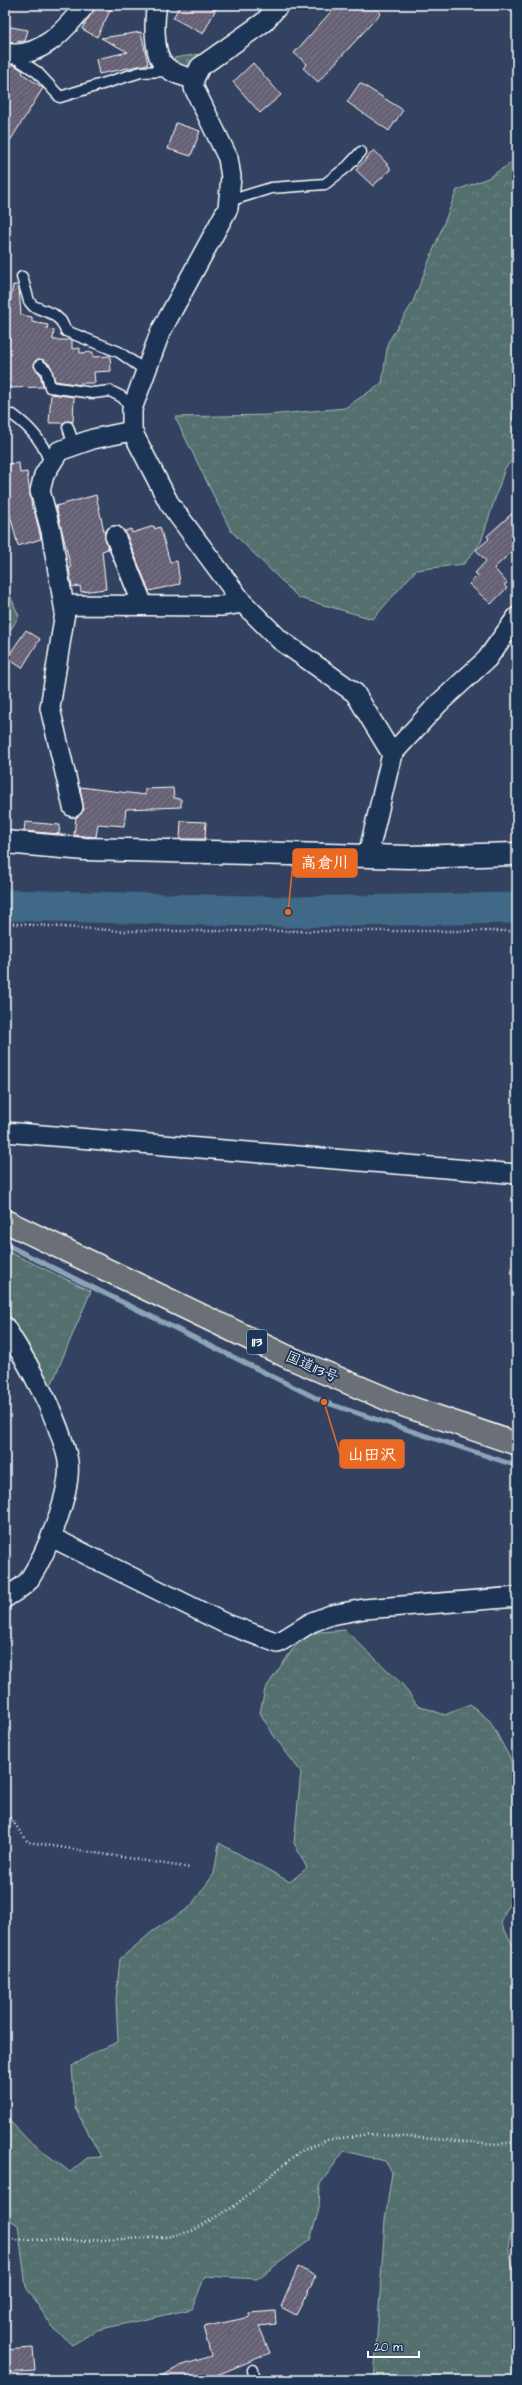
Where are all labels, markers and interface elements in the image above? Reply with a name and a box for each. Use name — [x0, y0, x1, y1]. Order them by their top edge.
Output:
callout: 高倉川 — [293, 849, 357, 877]
text: 高倉川 — [301, 852, 349, 874]
road number: 113 — [247, 1330, 267, 1354]
street label: 国道113号 — [282, 1346, 342, 1388]
callout: 山田沢 — [340, 1440, 404, 1468]
text: 山田沢 — [348, 1444, 396, 1466]
scale bar — [368, 2333, 419, 2359]
text: 20 m — [374, 2339, 403, 2356]

